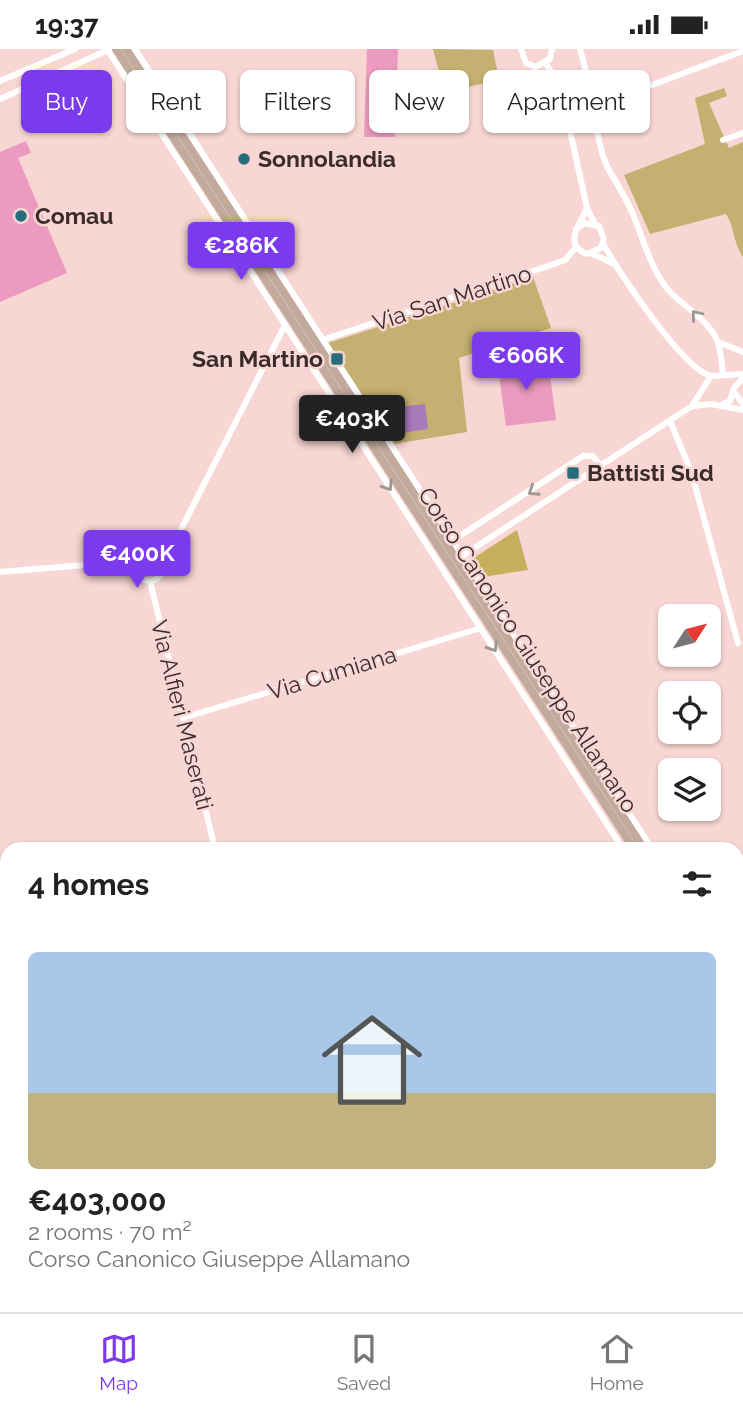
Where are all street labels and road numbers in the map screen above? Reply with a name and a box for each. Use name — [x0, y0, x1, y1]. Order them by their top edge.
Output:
street label: Via San Martino — [369, 259, 535, 336]
street label: Corso Canonico Giuseppe Allamano — [413, 482, 644, 817]
street label: Via Alfieri Maserati — [146, 617, 219, 813]
street label: Via Cumiana — [264, 640, 399, 705]

